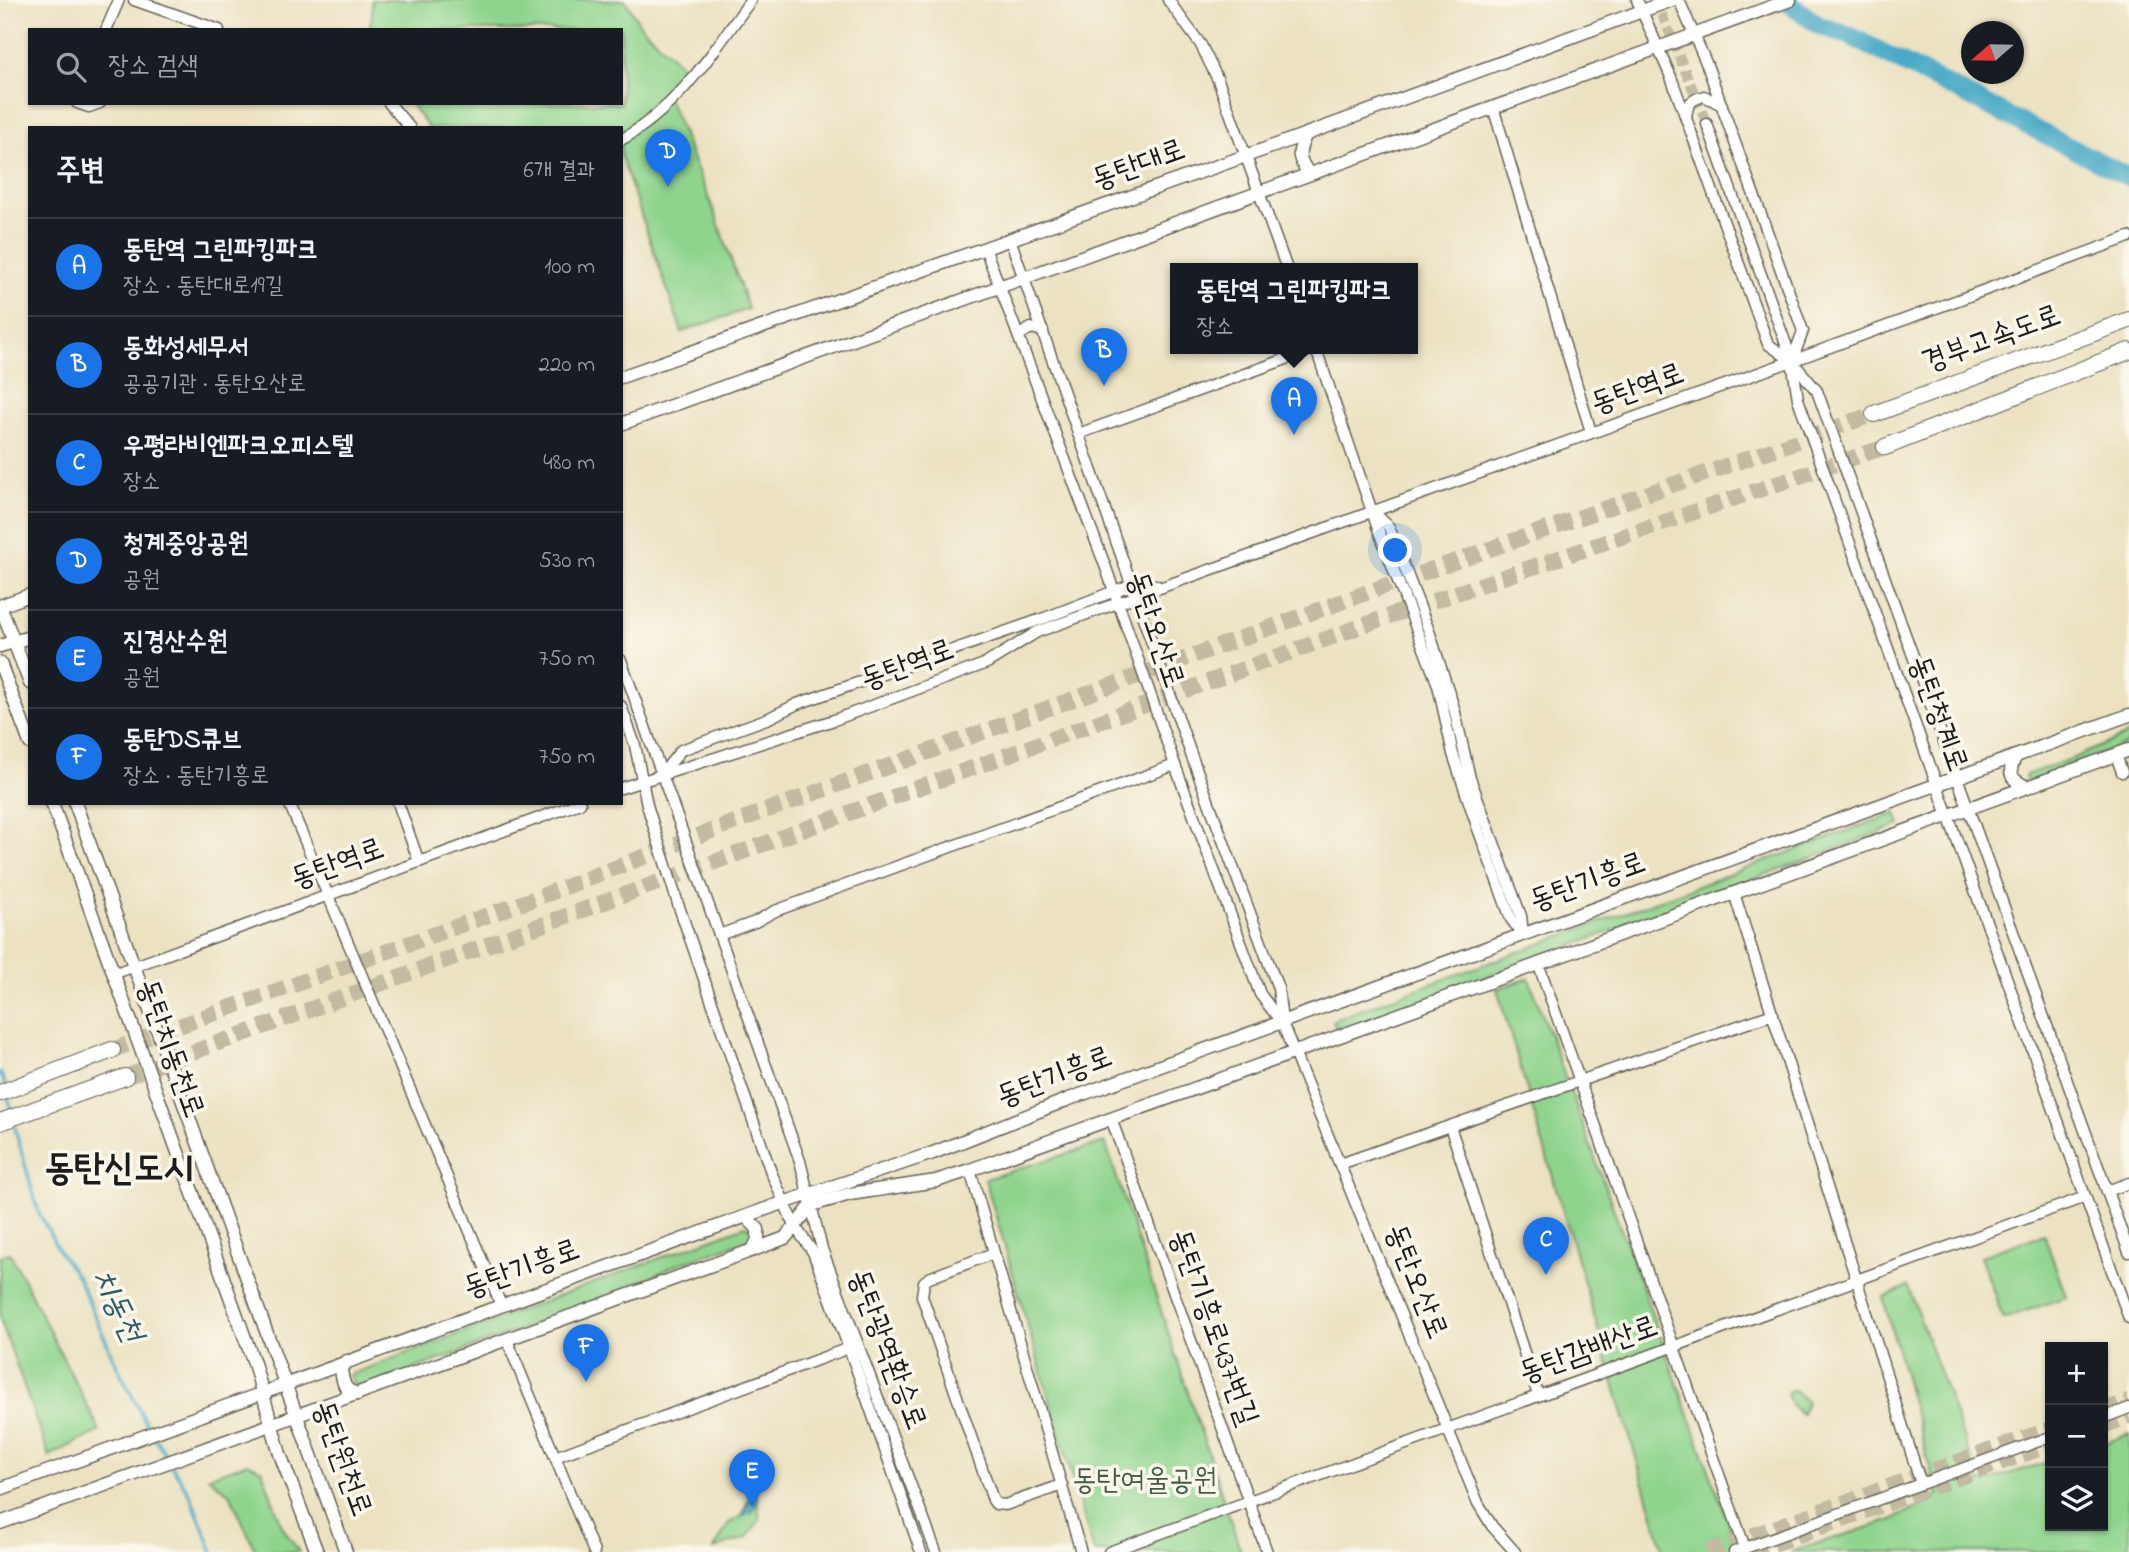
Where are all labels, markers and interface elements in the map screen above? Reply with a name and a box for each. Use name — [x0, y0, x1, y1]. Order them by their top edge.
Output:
north arrow — [1961, 21, 2024, 84]
search box — [28, 28, 623, 105]
icon: search — [52, 48, 90, 86]
text: 장소 검색 — [108, 48, 198, 86]
pin: D — [645, 129, 691, 187]
street label: 동탄대로 — [1086, 129, 1192, 203]
text: 주변 — [56, 150, 104, 194]
text: 6개 결과 — [524, 155, 595, 188]
text: 동탄역 그린파킹파크 — [123, 232, 318, 270]
text: A — [72, 251, 86, 284]
text: 100 m — [544, 251, 595, 284]
popup — [1170, 263, 1418, 354]
text: 장소 · 동탄대로19길 — [123, 270, 283, 303]
text: 동탄역 그린파킹파크 — [1197, 273, 1391, 311]
street label: 경부고속도로 — [1916, 295, 2068, 385]
text: 장소 — [1197, 311, 1234, 344]
pin: B — [1081, 328, 1127, 386]
text: 동화성세무서 — [123, 330, 249, 368]
text: B — [71, 349, 87, 382]
text: 220 m — [539, 349, 595, 382]
street label: 동탄역로 — [1585, 353, 1691, 427]
text: 공공기관 · 동탄오산로 — [123, 368, 306, 401]
pin: A — [1271, 377, 1317, 435]
text: 우평라비엔파크오피스텔 — [123, 428, 353, 466]
text: C — [73, 447, 85, 480]
text: 480 m — [543, 447, 595, 480]
text: 장소 — [123, 466, 160, 499]
text: 청계중앙공원 — [123, 526, 249, 564]
your location — [1378, 533, 1412, 567]
text: D — [71, 545, 87, 578]
text: 530 m — [539, 545, 595, 578]
text: 공원 — [123, 564, 160, 597]
street label: 동탄오산로 — [1114, 566, 1194, 694]
text: 진경산수원 — [123, 624, 228, 662]
street label: 동탄역로 — [855, 629, 961, 703]
text: E — [72, 643, 86, 676]
text: 750 m — [539, 643, 595, 676]
street label: 동탄청계로 — [1896, 650, 1978, 778]
text: 공원 — [123, 662, 160, 695]
text: 동탄DS큐브 — [123, 722, 242, 760]
text: F — [72, 741, 86, 774]
text: 750 m — [539, 741, 595, 774]
text: 장소 · 동탄기흥로 — [123, 760, 269, 793]
street label: 동탄역로 — [285, 828, 391, 902]
street label: 동탄기흥로 — [1524, 842, 1652, 924]
street label: 동탄치동천로 — [124, 973, 214, 1125]
street label: 동탄기흥로 — [991, 1036, 1119, 1120]
district label: 동탄신도시 — [45, 1143, 193, 1197]
pin: C — [1523, 1217, 1569, 1275]
street label: 동탄오산로 — [1372, 1218, 1458, 1346]
street label: 동탄기흥로437번길 — [1156, 1224, 1268, 1432]
street label: 동탄기흥로 — [458, 1229, 586, 1311]
water label: 치동천 — [78, 1261, 155, 1354]
street label: 동탄광역환승로 — [835, 1263, 937, 1437]
street label: 동탄감배산로 — [1513, 1306, 1665, 1396]
pin: F — [563, 1324, 609, 1382]
map controls — [2045, 1342, 2108, 1531]
button: + — [2045, 1342, 2108, 1405]
street label: 동탄원천로 — [300, 1395, 382, 1523]
button: − — [2045, 1405, 2108, 1468]
pin: E — [729, 1449, 775, 1507]
park label: 동탄여울공원 — [1073, 1460, 1217, 1504]
button: layers — [2045, 1468, 2108, 1531]

